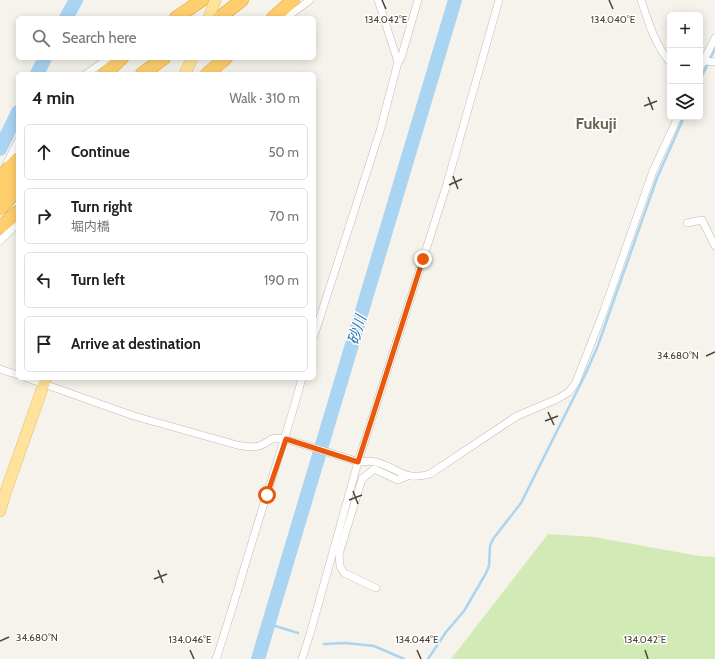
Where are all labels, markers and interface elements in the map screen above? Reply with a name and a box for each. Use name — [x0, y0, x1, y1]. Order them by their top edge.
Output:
map controls — [667, 12, 703, 120]
button: + — [667, 12, 703, 48]
text: 134.042°E — [365, 13, 408, 26]
text: 134.040°E — [591, 13, 636, 26]
search box — [16, 16, 316, 60]
icon: search — [30, 27, 52, 49]
text: Search here — [62, 29, 137, 47]
button: − — [667, 48, 703, 84]
button: layers — [667, 84, 703, 120]
text: 4 min — [32, 88, 75, 108]
text: Walk · 310 m — [229, 90, 300, 106]
district label: Fukuji — [575, 114, 617, 133]
icon: ahead — [33, 141, 55, 163]
text: Continue — [71, 143, 130, 161]
text: 50 m — [269, 144, 299, 160]
text: Turn right — [71, 198, 132, 216]
icon: right — [33, 205, 55, 227]
text: 70 m — [269, 208, 299, 224]
text: 堀内橋 — [71, 218, 110, 234]
route end — [414, 250, 432, 268]
icon: left — [33, 269, 55, 291]
text: Turn left — [71, 271, 125, 289]
text: 190 m — [264, 272, 299, 288]
water label: 砂川 — [344, 311, 371, 347]
icon: arrive — [33, 333, 55, 355]
text: Arrive at destination — [71, 335, 201, 353]
text: 34.680°N — [657, 349, 699, 362]
route start — [258, 486, 276, 504]
text: 34.680°N — [16, 631, 58, 644]
text: 134.046°E — [169, 633, 212, 646]
text: 134.044°E — [395, 633, 439, 646]
text: 134.042°E — [624, 633, 667, 646]

